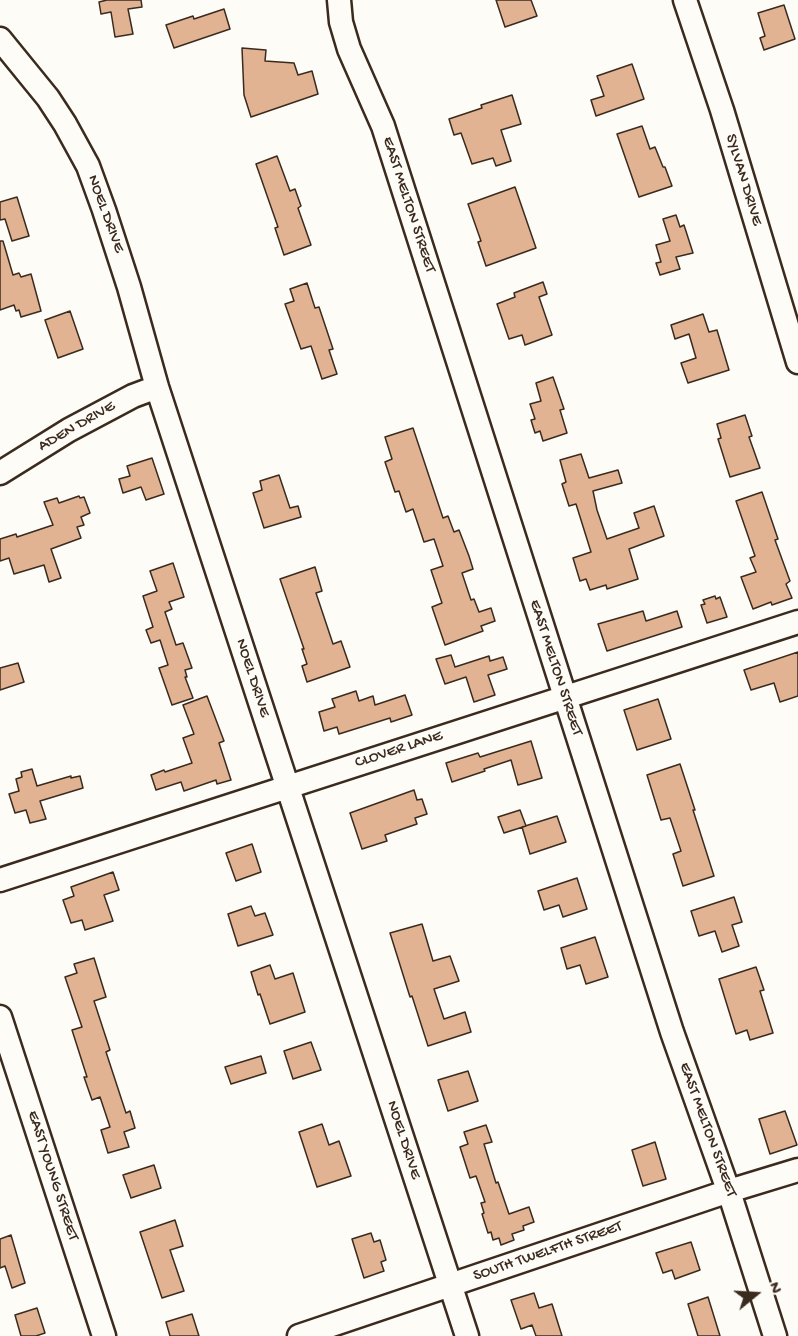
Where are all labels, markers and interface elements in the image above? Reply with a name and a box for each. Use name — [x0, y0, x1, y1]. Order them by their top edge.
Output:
street label: SYLVAN DRIVE — [720, 132, 766, 228]
street label: EAST MELTON STREET — [377, 135, 439, 275]
street label: NOEL DRIVE — [82, 173, 128, 255]
street label: ADEN DRIVE — [35, 397, 119, 457]
street label: EAST MELTON STREET — [524, 598, 586, 738]
street label: NOEL DRIVE — [230, 636, 274, 720]
street label: CLOVER LANE — [353, 727, 445, 773]
street label: EAST MELTON STREET — [674, 1060, 740, 1200]
street label: NOEL DRIVE — [381, 1098, 425, 1182]
street label: EAST YOUNG STREET — [22, 1109, 82, 1243]
street label: SOUTH TWELFTH STREET — [471, 1217, 625, 1287]
north arrow — [726, 1264, 786, 1324]
text: N — [763, 1280, 784, 1296]

